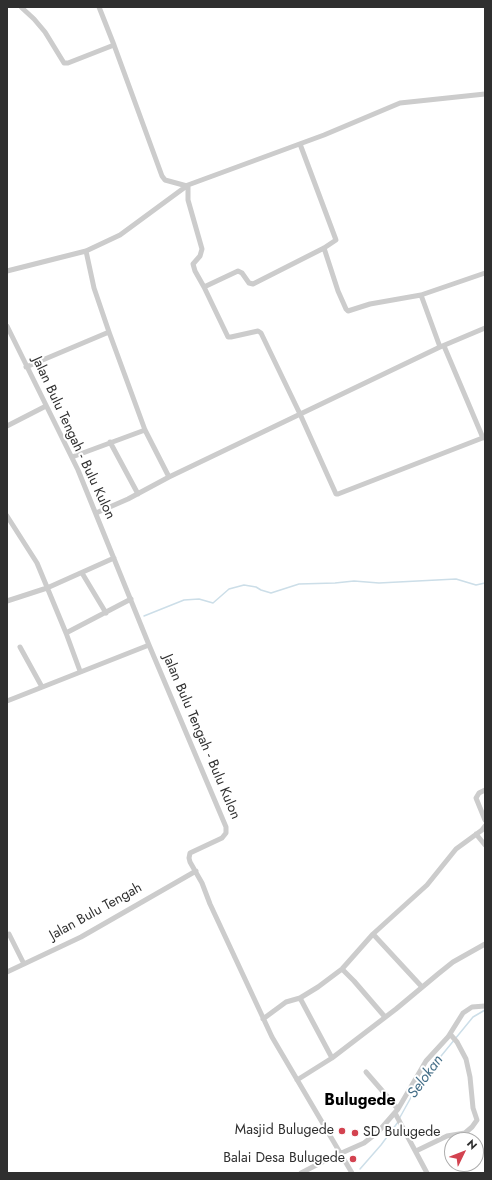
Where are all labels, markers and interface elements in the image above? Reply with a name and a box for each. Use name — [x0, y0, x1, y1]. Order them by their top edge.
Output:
street label: Jalan Bulu Tengah - Bulu Kulon — [28, 354, 118, 522]
street label: Jalan Bulu Tengah - Bulu Kulon — [159, 652, 243, 822]
street label: Jalan Bulu Tengah — [47, 880, 145, 944]
water label: Selokan — [404, 1052, 448, 1102]
district label: Bulugede — [324, 1091, 396, 1111]
place label: Masjid Bulugede — [235, 1123, 334, 1139]
place label: SD Bulugede — [363, 1125, 441, 1141]
marker: Masjid Bulugede — [337, 1126, 347, 1136]
marker: SD Bulugede — [350, 1128, 360, 1138]
north arrow — [444, 1132, 484, 1172]
text: N — [463, 1136, 481, 1153]
place label: Balai Desa Bulugede — [223, 1151, 345, 1167]
marker: Balai Desa Bulugede — [348, 1154, 358, 1164]

